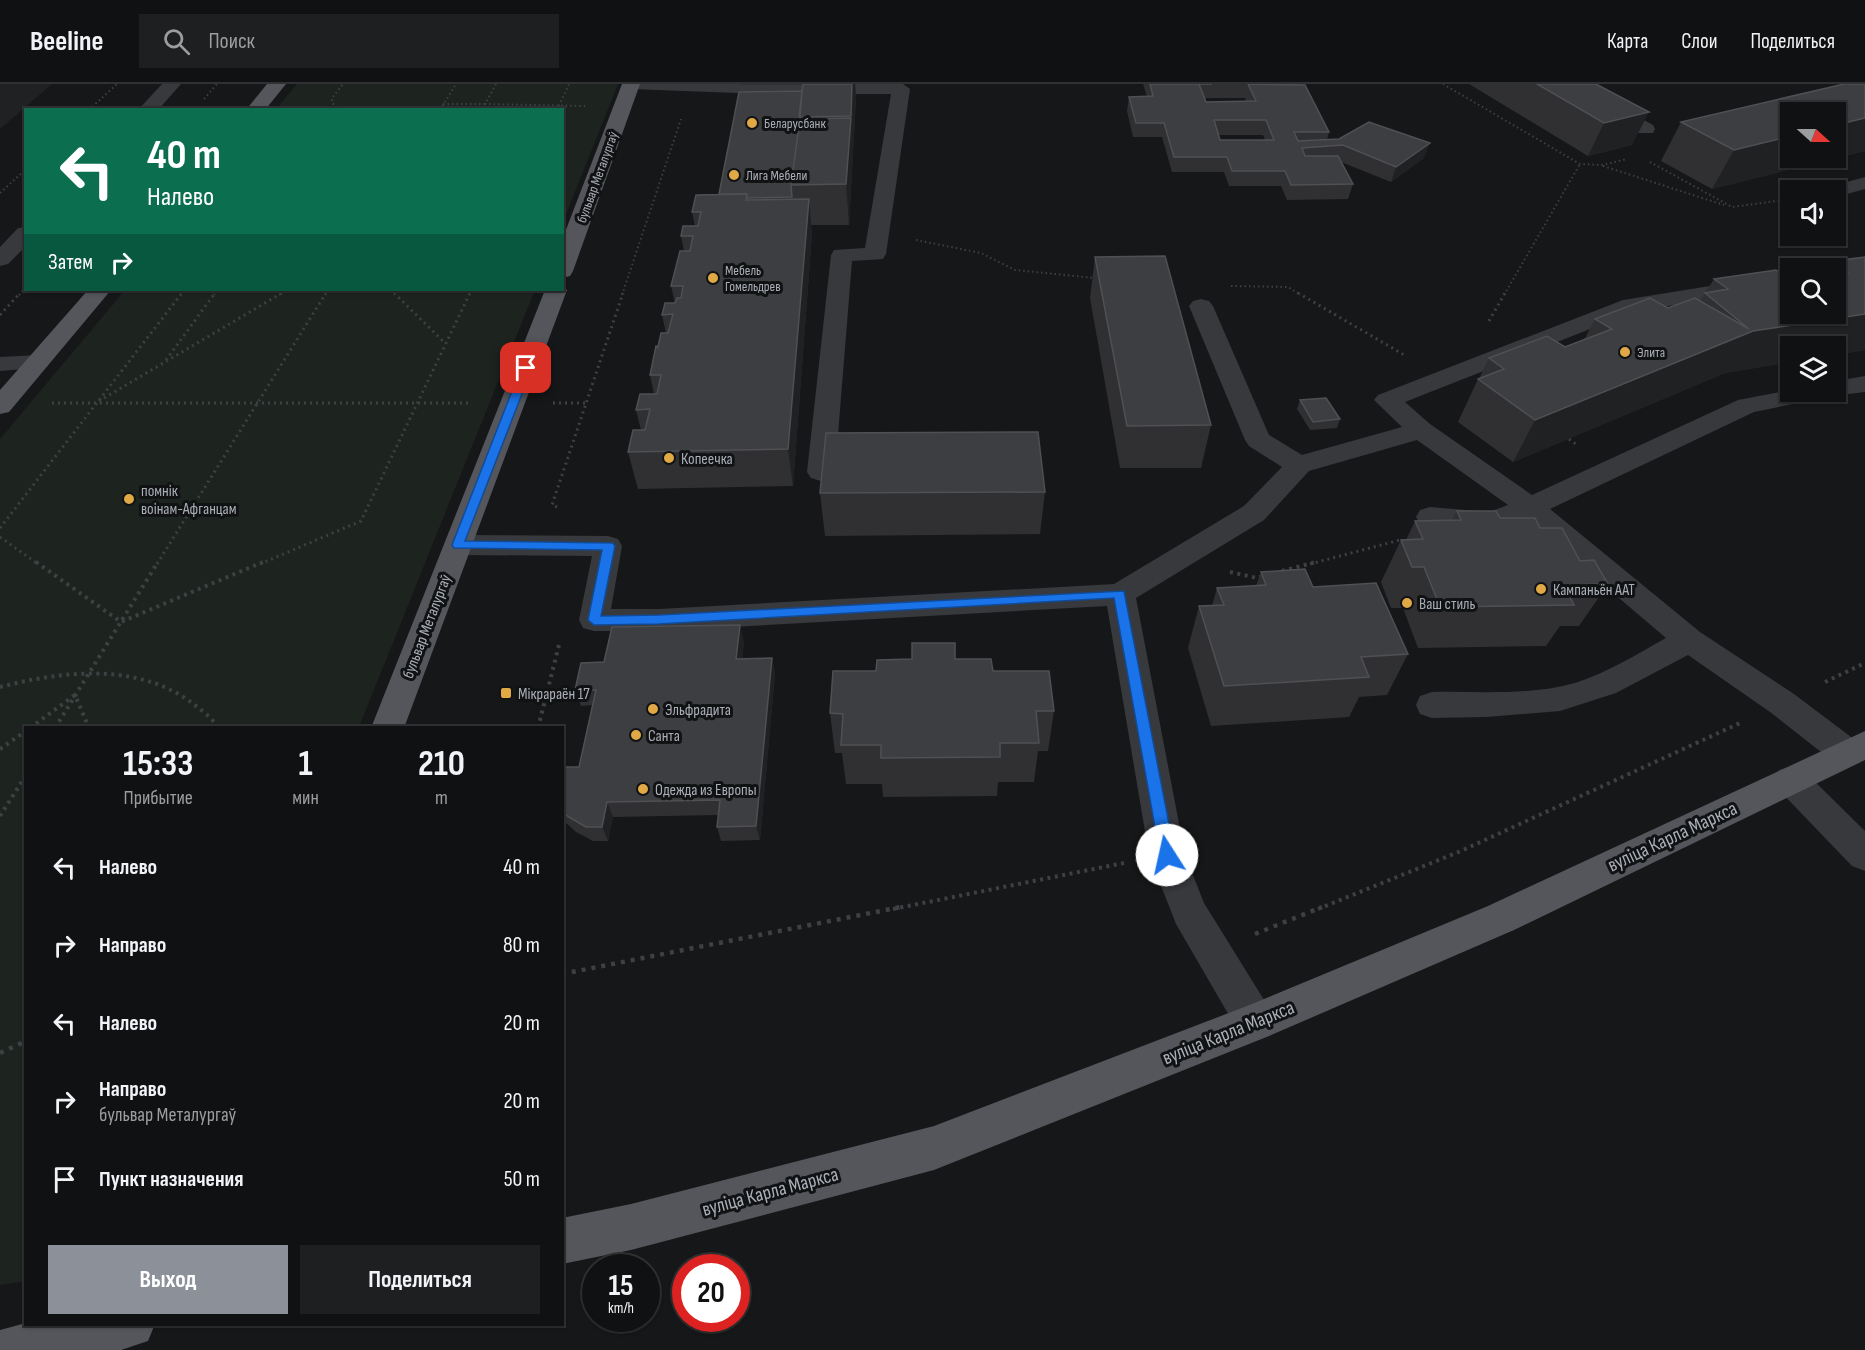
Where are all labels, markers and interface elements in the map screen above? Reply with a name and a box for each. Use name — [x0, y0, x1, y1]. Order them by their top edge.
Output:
search box — [139, 14, 559, 68]
text: Beeline — [30, 25, 103, 58]
icon: search — [160, 25, 193, 58]
text: Поиск — [208, 28, 255, 55]
text: Карта — [1607, 29, 1648, 54]
text: Слои — [1681, 29, 1717, 54]
text: Поделиться — [1750, 29, 1835, 54]
north arrow — [1780, 102, 1846, 168]
map controls — [1780, 102, 1846, 402]
place label: Беларусбанк — [764, 115, 826, 132]
marker: Беларусбанк — [745, 116, 759, 130]
street label: бульвар Металургаў — [573, 129, 622, 225]
text: 40 m — [147, 130, 221, 181]
icon: left — [48, 132, 126, 210]
place label: Лига Мебели — [746, 167, 807, 184]
marker: Лига Мебели — [727, 168, 741, 182]
button: sound — [1780, 180, 1846, 246]
text: Налево — [147, 181, 214, 213]
icon: right — [105, 246, 138, 279]
text: Затем — [48, 249, 93, 276]
button: search — [1780, 258, 1846, 324]
place label: Мебель Гомельдрев — [725, 262, 781, 295]
marker: Мебель Гомельдрев — [706, 271, 720, 285]
button: layers — [1780, 336, 1846, 402]
pin — [500, 342, 551, 393]
place label: Элита — [1637, 344, 1665, 361]
marker: Элита — [1618, 345, 1632, 359]
icon: arrive — [509, 351, 542, 384]
place label: Копеечка — [681, 450, 733, 469]
marker: Копеечка — [662, 451, 676, 465]
place label: помнік воінам-Афганцам — [141, 482, 237, 519]
marker: помнік воінам-Афганцам — [122, 492, 136, 506]
street label: бульвар Металургаў — [399, 572, 456, 681]
place label: Кампаньён ААТ — [1553, 581, 1635, 600]
marker: Кампаньён ААТ — [1534, 582, 1548, 596]
place label: Ваш стиль — [1419, 595, 1476, 614]
marker: Ваш стиль — [1400, 596, 1414, 610]
place label: Мікрараён 17 — [518, 685, 590, 704]
marker: Мікрараён 17 — [499, 686, 513, 700]
place label: Эльфрадита — [665, 701, 731, 720]
marker: Эльфрадита — [646, 702, 660, 716]
place label: Санта — [648, 727, 680, 746]
marker: Санта — [629, 728, 643, 742]
text: 15:33 — [123, 743, 193, 786]
text: 1 — [299, 743, 313, 786]
text: 210 — [418, 743, 465, 786]
place label: Одежда из Европы — [655, 781, 757, 800]
marker: Одежда из Европы — [636, 782, 650, 796]
text: Прибытие — [124, 786, 193, 810]
text: мин — [292, 786, 319, 810]
text: m — [435, 786, 448, 810]
street label: вуліца Карла Маркса — [1604, 796, 1741, 877]
position arrow — [1135, 823, 1199, 887]
icon: left — [48, 851, 81, 884]
text: Налево — [99, 854, 157, 881]
text: 40 m — [503, 854, 540, 881]
icon: right — [48, 929, 81, 962]
text: Направо — [99, 932, 166, 959]
text: 80 m — [503, 932, 540, 959]
street label: вуліца Карла Маркса — [1159, 996, 1298, 1070]
icon: left — [48, 1007, 81, 1040]
text: Налево — [99, 1010, 157, 1037]
text: 20 m — [504, 1010, 540, 1037]
text: Направо — [99, 1076, 166, 1103]
icon: right — [48, 1085, 81, 1118]
text: 20 m — [504, 1088, 540, 1115]
text: бульвар Металургаў — [99, 1103, 236, 1127]
street label: вуліца Карла Маркса — [700, 1162, 841, 1222]
icon: arrive — [48, 1163, 81, 1196]
text: Пункт назначения — [99, 1166, 243, 1193]
text: 50 m — [504, 1166, 540, 1193]
button: Выход — [48, 1245, 288, 1314]
button: Поделиться — [300, 1245, 540, 1314]
speed limit sign: 20 — [672, 1254, 750, 1332]
text: 15 — [609, 1268, 634, 1304]
text: km/h — [608, 1299, 634, 1318]

